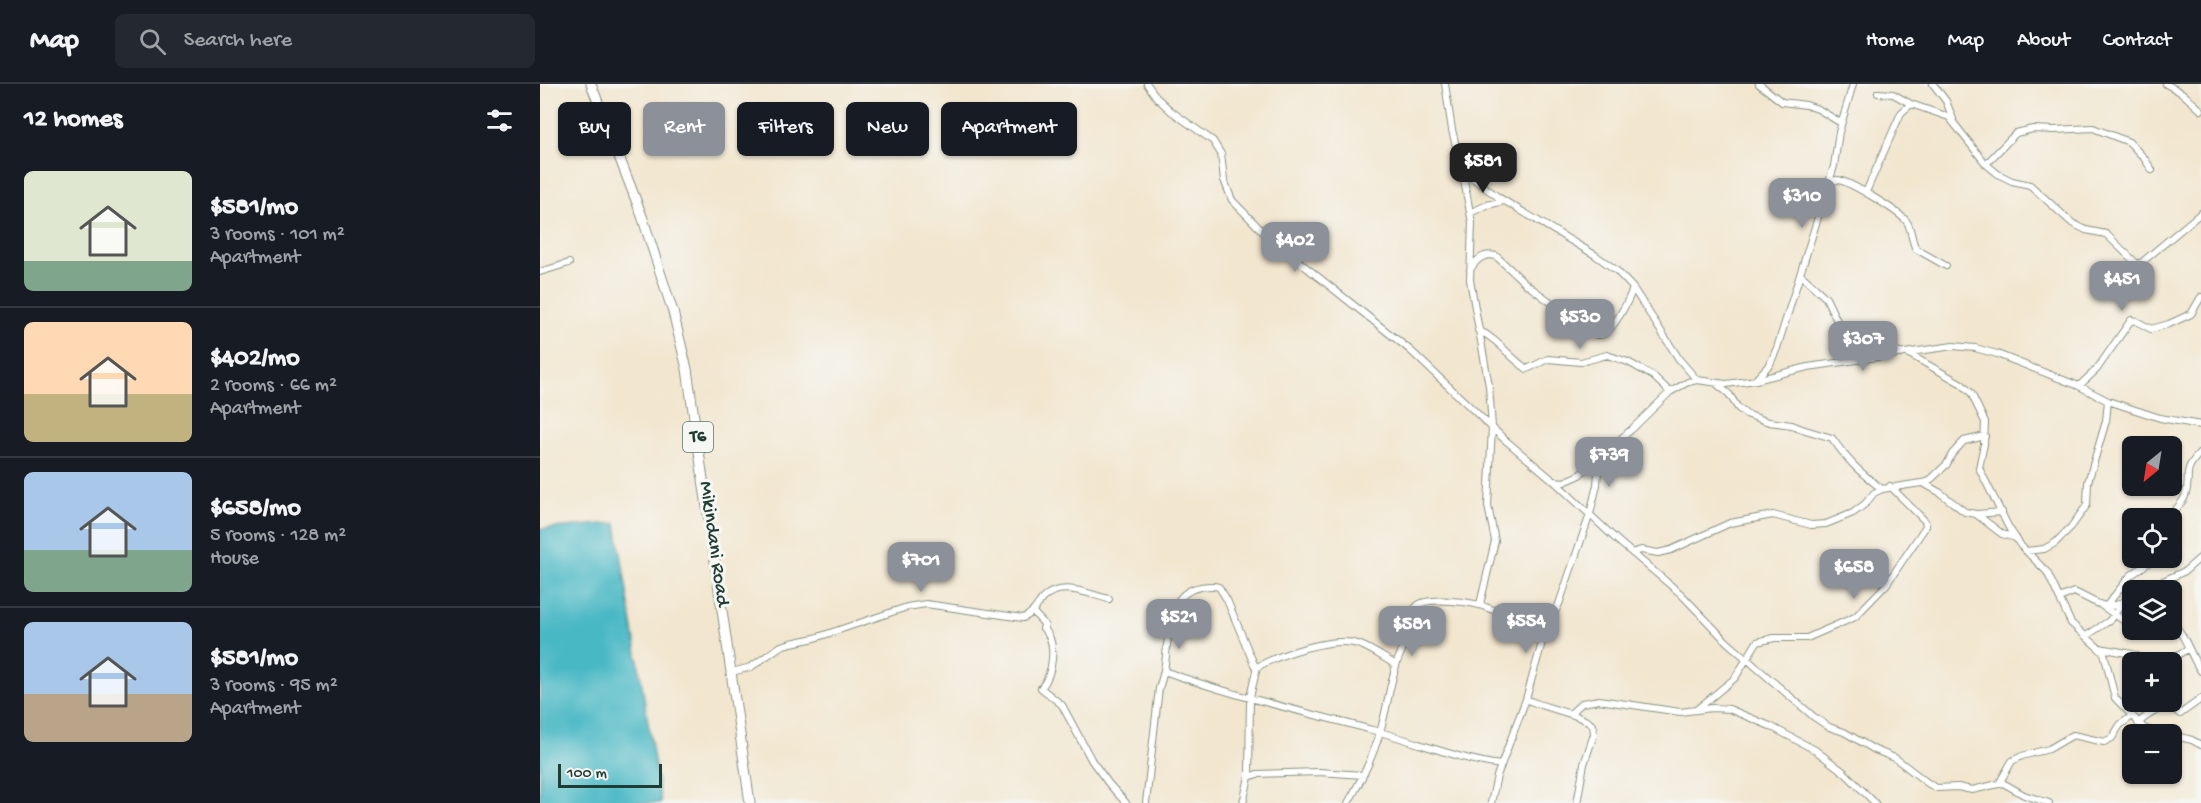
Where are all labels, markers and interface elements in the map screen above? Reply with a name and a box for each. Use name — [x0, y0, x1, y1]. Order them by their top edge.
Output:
search box — [115, 14, 535, 68]
text: Map — [30, 25, 79, 58]
icon: search — [136, 25, 169, 58]
text: Search here — [184, 28, 292, 54]
text: Home — [1866, 29, 1914, 54]
text: Map — [1947, 29, 1984, 54]
text: About — [2017, 29, 2070, 54]
text: Contact — [2103, 29, 2171, 54]
chip: Buy — [558, 102, 631, 156]
chip: Rent — [643, 102, 725, 156]
chip: Filters — [737, 102, 834, 156]
chip: New — [846, 102, 929, 156]
chip: Apartment — [941, 102, 1077, 156]
icon: filters — [483, 104, 516, 137]
text: 12 homes — [24, 105, 122, 136]
pin: $581 — [1447, 143, 1519, 194]
text: $581 — [1464, 151, 1502, 174]
pin: $310 — [1766, 178, 1838, 229]
text: $310 — [1783, 186, 1821, 209]
text: $581/mo — [210, 193, 298, 224]
icon: home — [72, 195, 144, 267]
pin: $402 — [1259, 222, 1331, 273]
text: 3 rooms · 101 m² — [210, 224, 345, 247]
text: $402 — [1275, 230, 1315, 253]
text: Apartment — [210, 247, 300, 270]
pin: $451 — [2086, 261, 2158, 312]
text: $451 — [2103, 269, 2141, 292]
pin: $530 — [1544, 299, 1616, 350]
text: $530 — [1559, 307, 1601, 330]
pin: $307 — [1827, 321, 1899, 372]
text: $307 — [1842, 329, 1884, 352]
text: $402/mo — [210, 344, 300, 375]
icon: home — [72, 346, 144, 418]
text: 2 rooms · 66 m² — [210, 375, 337, 398]
text: Apartment — [210, 398, 300, 421]
road number: T6 — [683, 422, 713, 452]
north arrow — [2122, 436, 2182, 496]
map controls — [2122, 436, 2182, 784]
pin: $739 — [1573, 437, 1645, 488]
text: $739 — [1589, 445, 1629, 468]
street label: Mikindani Road — [693, 480, 733, 610]
text: $658/mo — [210, 494, 301, 525]
icon: home — [72, 496, 144, 568]
button: locate — [2122, 508, 2182, 568]
text: 5 rooms · 128 m² — [210, 525, 346, 548]
pin: $701 — [885, 542, 957, 593]
text: House — [210, 548, 259, 571]
pin: $658 — [1818, 549, 1890, 600]
text: $701 — [902, 550, 940, 573]
text: $658 — [1834, 557, 1874, 580]
button: layers — [2122, 580, 2182, 640]
pin: $521 — [1143, 599, 1215, 650]
pin: $554 — [1490, 603, 1562, 654]
pin: $581 — [1376, 606, 1448, 657]
text: $521 — [1160, 607, 1198, 630]
text: $554 — [1506, 611, 1546, 634]
text: $581 — [1393, 614, 1431, 637]
text: $581/mo — [210, 644, 298, 675]
icon: home — [72, 646, 144, 718]
button: + — [2122, 652, 2182, 712]
text: 3 rooms · 95 m² — [210, 675, 338, 698]
text: Apartment — [210, 698, 300, 721]
button: − — [2122, 724, 2182, 784]
scale bar — [558, 761, 662, 788]
text: 100 m — [567, 765, 607, 784]

